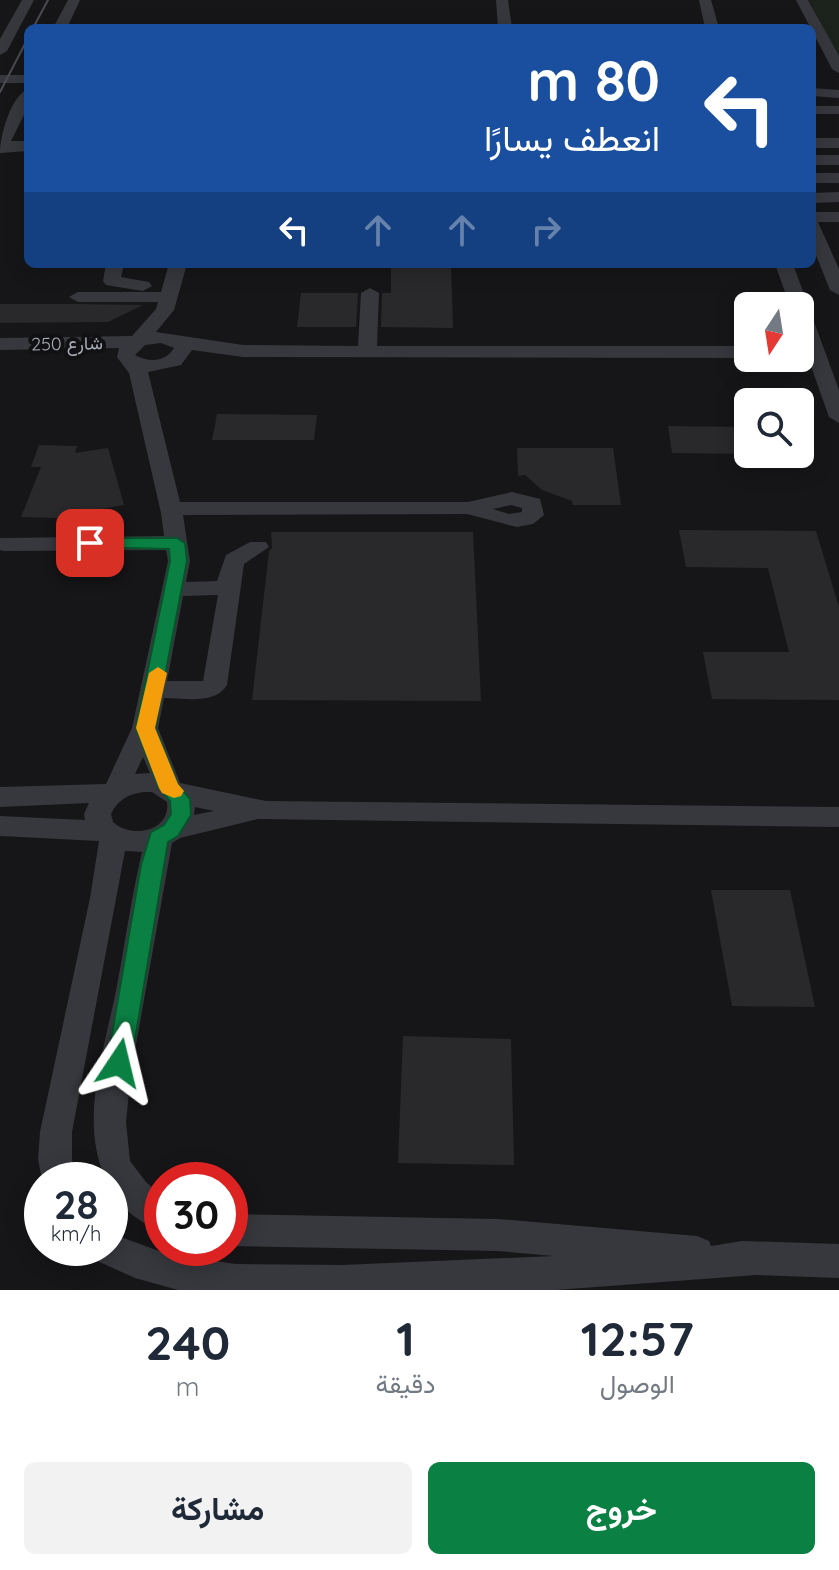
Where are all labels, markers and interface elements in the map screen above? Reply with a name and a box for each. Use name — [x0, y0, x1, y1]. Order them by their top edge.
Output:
text: 80 m — [528, 45, 660, 115]
icon: left — [688, 56, 792, 160]
text: انعطف يسارًا — [484, 115, 660, 160]
icon: left — [272, 208, 316, 252]
icon: ahead — [356, 208, 400, 252]
icon: ahead — [440, 208, 484, 252]
icon: right — [524, 208, 568, 252]
north arrow — [734, 292, 814, 372]
map controls — [734, 292, 814, 468]
street label: شارع 250 — [31, 331, 103, 357]
button: search — [734, 388, 814, 468]
pin — [56, 509, 124, 577]
icon: arrive — [68, 521, 112, 565]
position arrow — [77, 1021, 161, 1105]
speed limit sign: 30 — [144, 1162, 248, 1266]
text: 28 — [54, 1179, 98, 1229]
text: km/h — [51, 1221, 101, 1246]
text: 1 — [396, 1308, 415, 1368]
text: 12:57 — [581, 1308, 694, 1368]
text: 240 — [145, 1312, 230, 1372]
text: دقيقة — [375, 1367, 436, 1400]
text: الوصول — [600, 1367, 675, 1400]
text: m — [176, 1370, 200, 1403]
button: مشاركة — [24, 1462, 412, 1554]
button: خروج — [428, 1462, 815, 1554]

